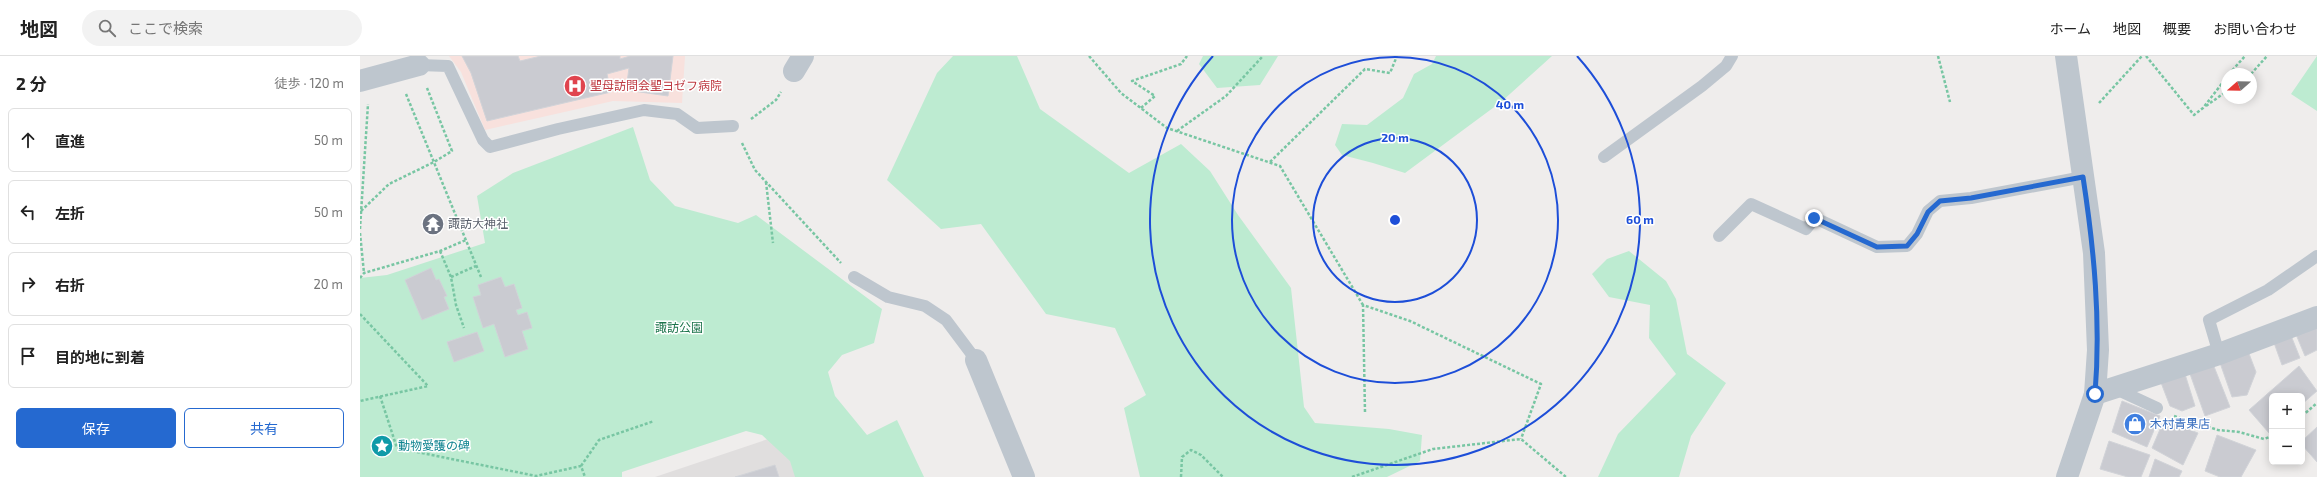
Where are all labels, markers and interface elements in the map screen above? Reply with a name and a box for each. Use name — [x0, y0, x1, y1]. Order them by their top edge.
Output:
search box — [82, 10, 362, 46]
text: 地図 — [20, 17, 58, 40]
icon: search — [96, 17, 118, 39]
text: ここで検索 — [128, 19, 203, 37]
text: ホーム — [2049, 20, 2091, 37]
text: 地図 — [2113, 20, 2141, 37]
text: 概要 — [2163, 20, 2191, 37]
text: お問い合わせ — [2213, 20, 2297, 37]
north arrow — [2221, 68, 2257, 104]
text: 2 分 — [16, 73, 47, 93]
hospital icon: 聖母訪問会聖ヨゼフ病院 — [562, 73, 588, 99]
text: 徒歩 · 120 m — [275, 75, 344, 91]
place label: 聖母訪問会聖ヨゼフ病院 — [590, 78, 722, 92]
text: 40 m — [1496, 97, 1524, 111]
icon: ahead — [17, 129, 39, 151]
text: 20 m — [1381, 130, 1409, 144]
text: 直進 — [55, 132, 85, 150]
text: 50 m — [314, 132, 343, 148]
icon: left — [17, 201, 39, 223]
text: 左折 — [55, 204, 85, 222]
text: 50 m — [314, 204, 343, 220]
route end — [1805, 209, 1823, 227]
temple icon: 諏訪大神社 — [420, 211, 446, 237]
text: 60 m — [1626, 212, 1654, 226]
centre of rings — [1388, 213, 1402, 227]
place label: 諏訪大神社 — [448, 216, 508, 230]
icon: right — [17, 273, 39, 295]
text: 右折 — [55, 276, 85, 294]
text: 20 m — [314, 276, 343, 292]
park label: 諏訪公園 — [655, 320, 703, 334]
icon: arrive — [17, 345, 39, 367]
text: 目的地に到着 — [55, 348, 145, 366]
route start — [2086, 385, 2104, 403]
map controls — [2269, 393, 2305, 465]
button: + — [2269, 393, 2305, 429]
button: 保存 — [16, 408, 176, 448]
button: 共有 — [184, 408, 344, 448]
shop icon: 木村青果店 — [2122, 411, 2148, 437]
place label: 木村青果店 — [2150, 416, 2210, 430]
button: − — [2269, 429, 2305, 465]
place icon: 動物愛護の碑 — [369, 433, 395, 459]
place label: 動物愛護の碑 — [398, 438, 470, 452]

